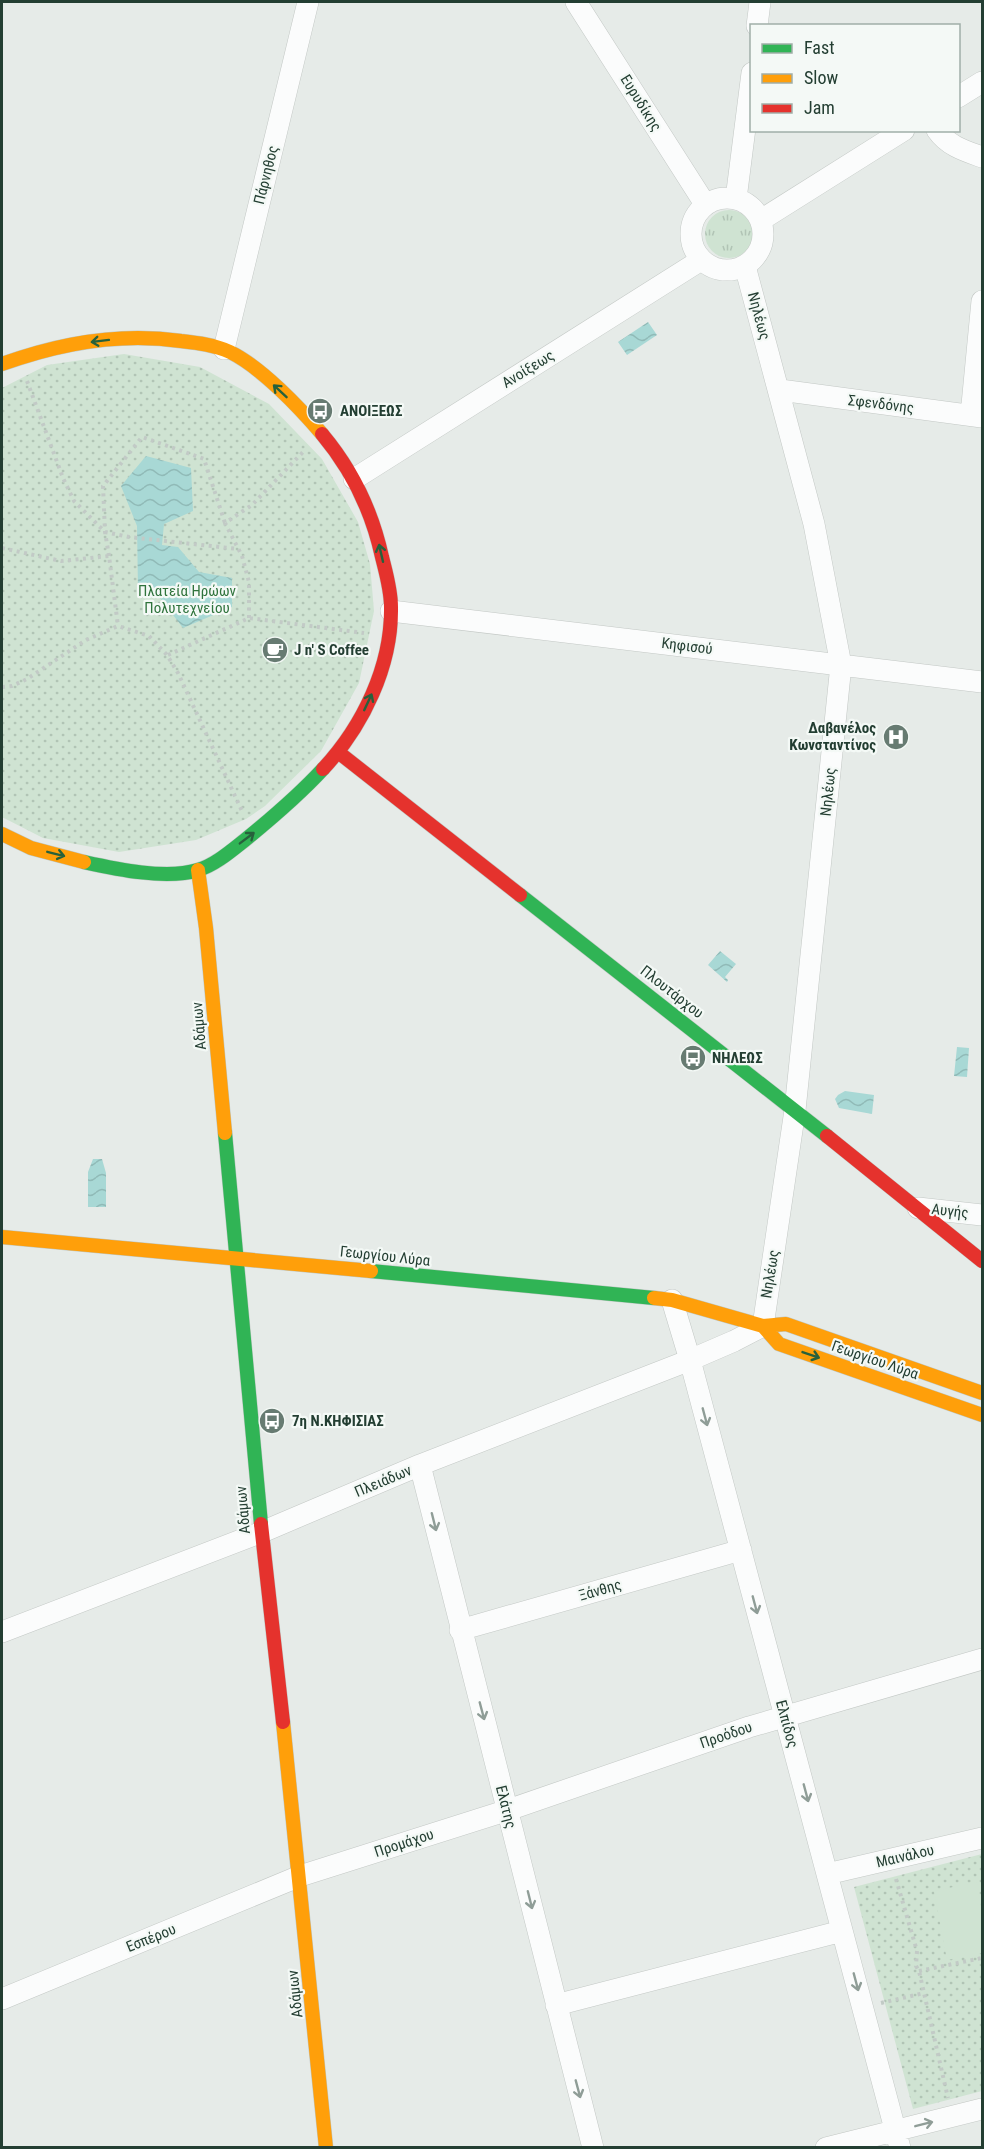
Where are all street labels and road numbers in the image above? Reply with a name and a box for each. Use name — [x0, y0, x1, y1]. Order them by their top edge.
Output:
street label: Ευρυδίκης — [617, 71, 665, 135]
street label: Πάρνηθος — [250, 144, 282, 206]
street label: Νηλέως — [744, 290, 774, 342]
street label: Ανοίξεως — [499, 346, 557, 392]
street label: Σφενδόνης — [847, 391, 915, 417]
street label: Κηφισού — [660, 634, 714, 658]
street label: Νηλέως — [816, 767, 840, 817]
street label: Πλουτάρχου — [637, 962, 707, 1022]
street label: Αδάμων — [188, 1001, 210, 1051]
street label: Αυγής — [931, 1200, 969, 1222]
street label: Γεωργίου Λύρα — [339, 1242, 432, 1270]
street label: Νηλέως — [757, 1248, 783, 1300]
street label: Γεωργίου Λύρα — [829, 1337, 921, 1383]
street label: Πλειάδων — [352, 1461, 415, 1501]
street label: Αδάμων — [232, 1485, 254, 1535]
street label: Ξάνθης — [577, 1575, 623, 1605]
street label: Ελπίδος — [772, 1698, 802, 1750]
street label: Προόδου — [698, 1718, 754, 1752]
street label: Ελάτης — [492, 1784, 520, 1830]
street label: Προμάχου — [372, 1825, 436, 1861]
street label: Μαινάλου — [874, 1841, 936, 1871]
street label: Εσπέρου — [124, 1920, 178, 1956]
street label: Αδάμων — [283, 1969, 306, 2019]

